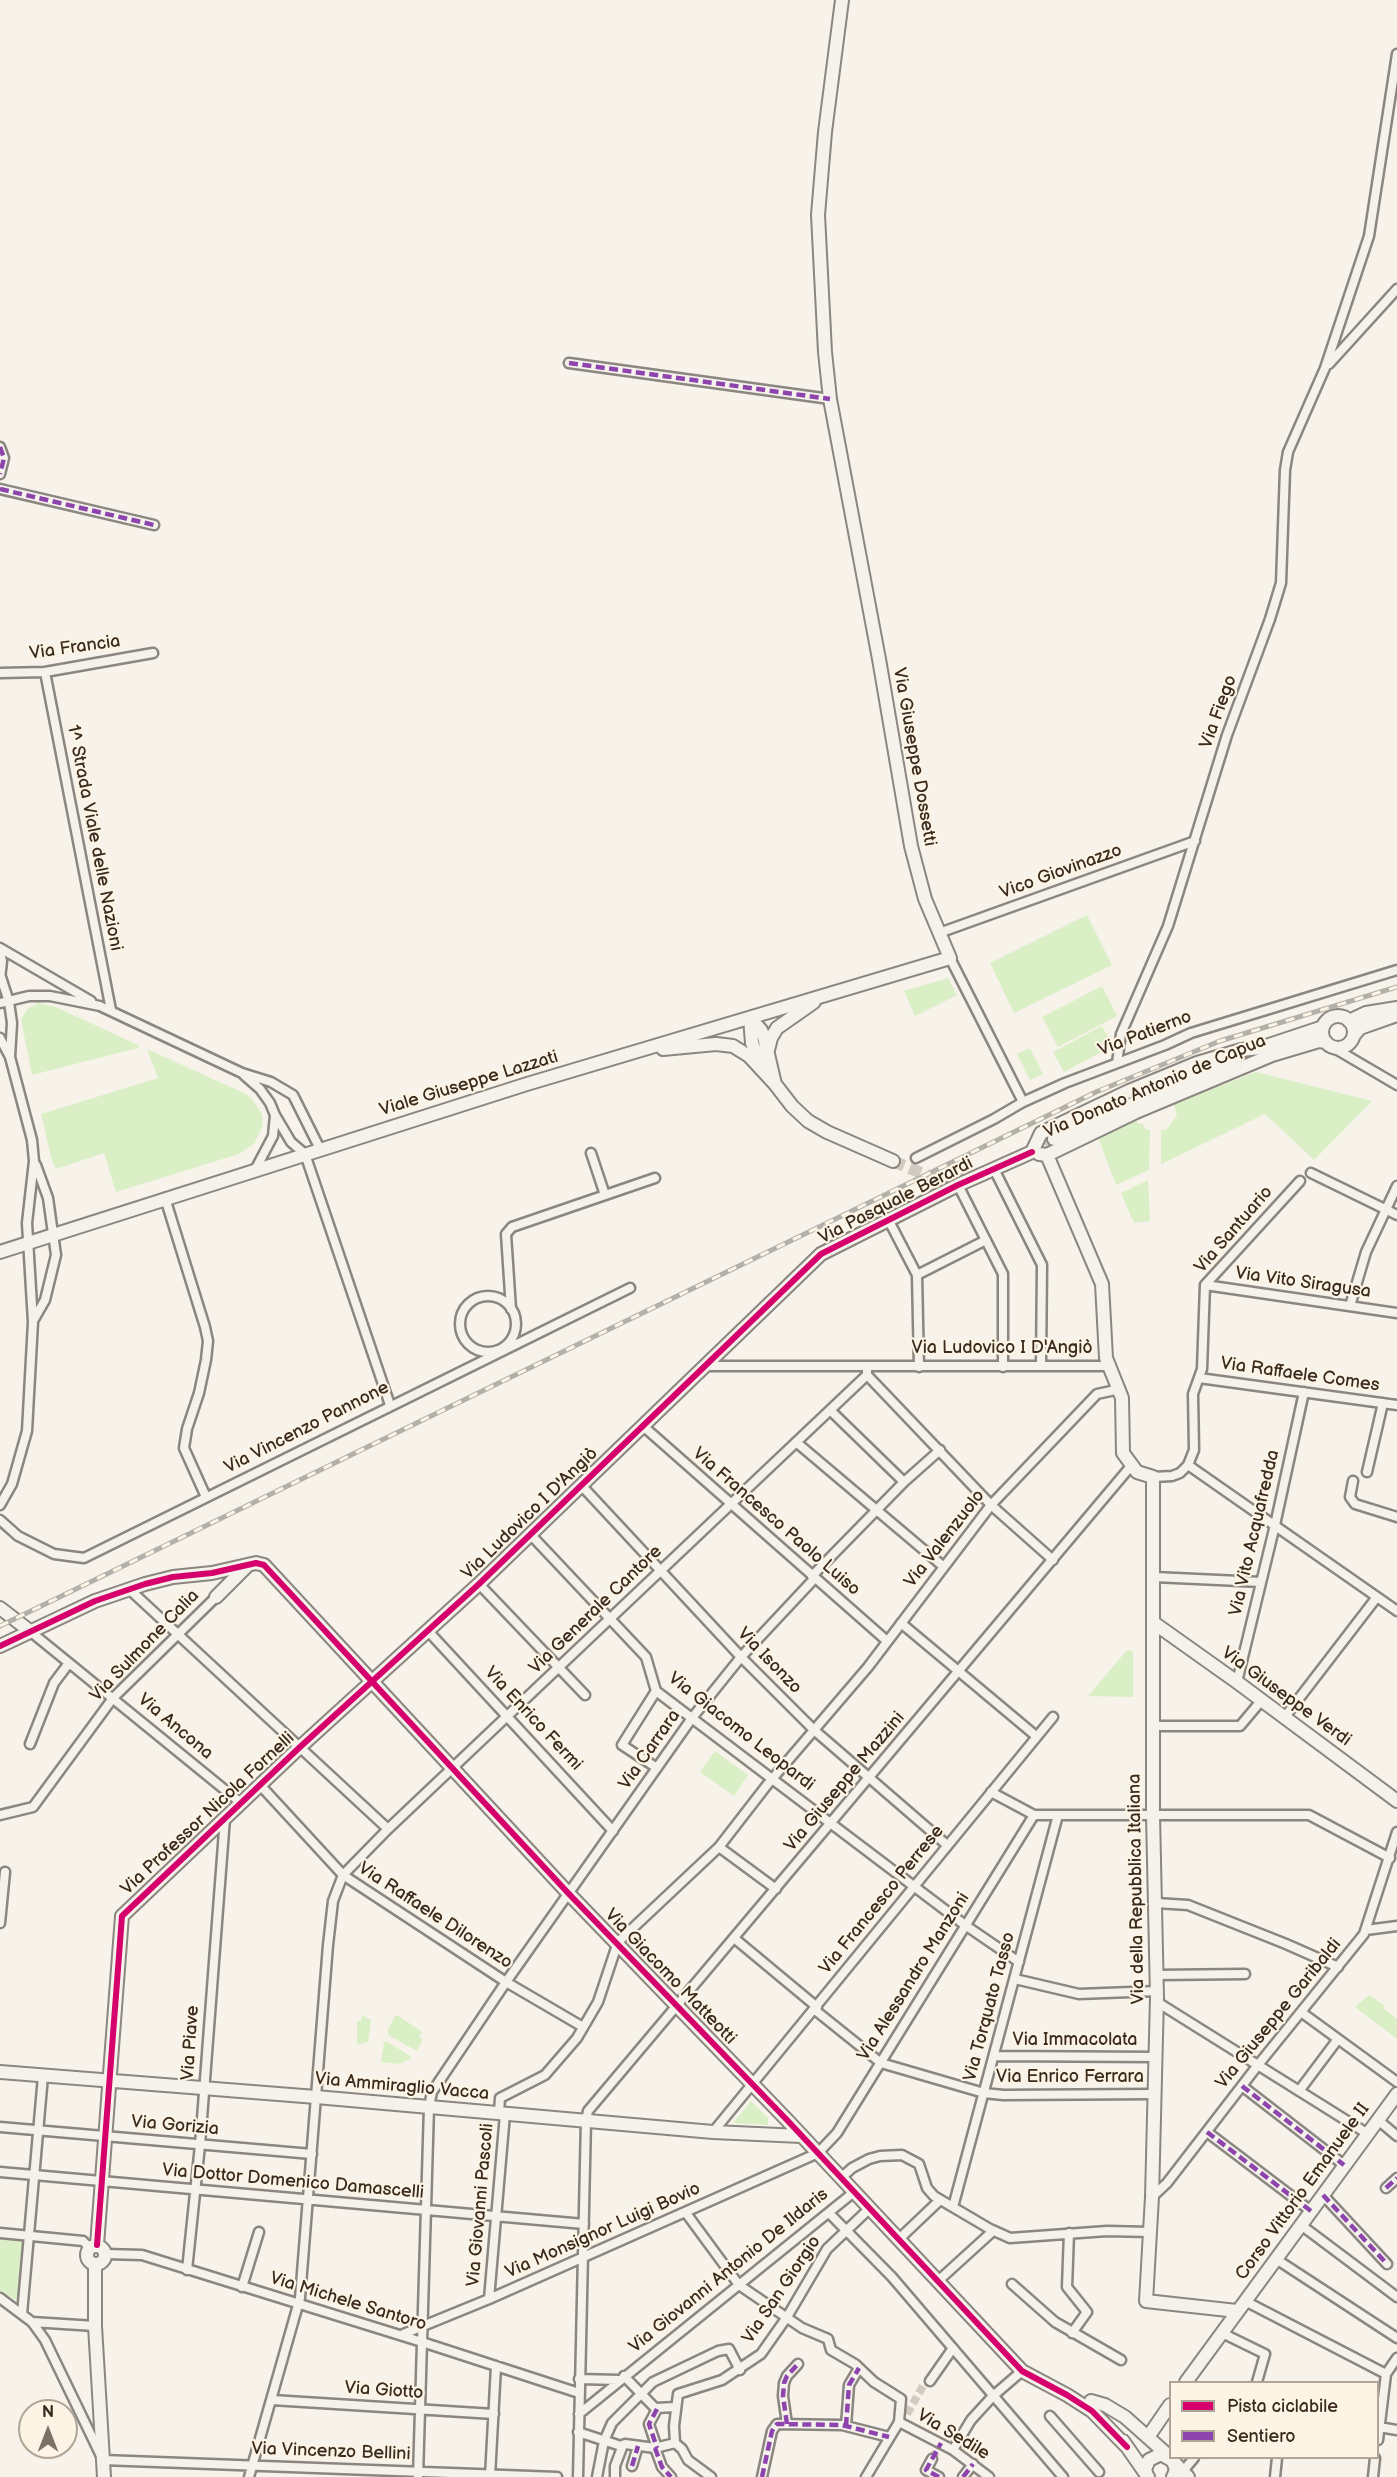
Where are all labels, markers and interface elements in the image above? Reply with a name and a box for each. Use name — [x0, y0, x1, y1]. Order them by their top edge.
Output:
street label: Via Francia — [28, 631, 122, 665]
street label: Via Giuseppe Dossetti — [888, 666, 940, 848]
street label: Via Fiego — [1196, 672, 1242, 752]
street label: 1^ Strada Viale delle Nazioni — [61, 723, 127, 953]
street label: Vico Giovinazzo — [997, 840, 1125, 904]
street label: Via Patierno — [1095, 1006, 1195, 1062]
street label: Via Donato Antonio de Capua — [1041, 1030, 1269, 1144]
street label: Viale Giuseppe Lazzati — [377, 1047, 561, 1121]
street label: Via Pasquale Berardi — [815, 1153, 977, 1249]
street label: Via Santuario — [1190, 1182, 1278, 1278]
street label: Via Vito Siragusa — [1234, 1263, 1372, 1303]
street label: Via Ludovico I D'Angiò — [912, 1337, 1092, 1359]
street label: Via Raffaele Comes — [1219, 1353, 1381, 1397]
street label: Via Vincenzo Pannone — [221, 1377, 393, 1479]
street label: Via Ludovico I D'Angiò — [457, 1443, 603, 1585]
street label: Via Francesco Paolo Luiso — [688, 1443, 864, 1601]
street label: Via Vito Acquafredda — [1225, 1448, 1285, 1618]
street label: Via Valenzuolo — [900, 1486, 990, 1592]
street label: Via Generale Cantore — [525, 1541, 667, 1679]
street label: Via Sulmone Calia — [86, 1585, 204, 1707]
street label: Via Isonzo — [732, 1623, 806, 1699]
street label: Via Giuseppe Verdi — [1217, 1643, 1355, 1751]
street label: Via Enrico Fermi — [479, 1663, 587, 1775]
street label: Via Giacomo Leopardi — [663, 1668, 819, 1796]
street label: Via Ancona — [133, 1689, 217, 1765]
street label: Via Carrara — [615, 1706, 685, 1794]
street label: Via Giuseppe Mazzini — [780, 1708, 910, 1856]
street label: Via Professor Nicola Fornelli — [117, 1728, 299, 1900]
street label: Via della Repubblica Italiana — [1124, 1773, 1150, 2005]
street label: Via Francesco Perrese — [815, 1821, 949, 1979]
street label: Via Raffaele Dilorenzo — [354, 1858, 516, 1974]
street label: Via Alessandro Manzoni — [853, 1889, 975, 2065]
street label: Via Giacomo Matteotti — [600, 1905, 740, 2049]
street label: Via Torquato Tasso — [960, 1930, 1020, 2084]
street label: Via Giuseppe Garibaldi — [1212, 1934, 1346, 2094]
street label: Via Piave — [178, 2005, 204, 2081]
street label: Via Immacolata — [1013, 2029, 1137, 2051]
street label: Via Enrico Ferrara — [996, 2066, 1144, 2088]
street label: Via Ammiraglio Vacca — [314, 2069, 490, 2105]
street label: Corso Vittorio Emanuele II — [1231, 2099, 1375, 2285]
street label: Via Gorizia — [130, 2111, 220, 2141]
street label: Via Giovanni Pascoli — [463, 2122, 499, 2288]
street label: Via Dottor Domenico Damascelli — [161, 2160, 425, 2204]
street label: Via Monsignor Luigi Bovio — [502, 2178, 704, 2284]
street label: Via Giovanni Antonio De Ildaris — [625, 2184, 833, 2358]
street label: Via San Giorgio — [738, 2232, 826, 2348]
street label: Via Michele Santoro — [267, 2268, 429, 2336]
street label: Via Giotto — [344, 2377, 424, 2405]
legend — [1169, 2381, 1379, 2459]
text: Pista ciclabile — [1227, 2396, 1338, 2417]
north arrow — [18, 2399, 78, 2459]
text: N — [42, 2403, 54, 2422]
street label: Via Sedile — [913, 2405, 993, 2465]
text: Sentiero — [1227, 2426, 1296, 2447]
street label: Via Vincenzo Bellini — [251, 2438, 411, 2466]

